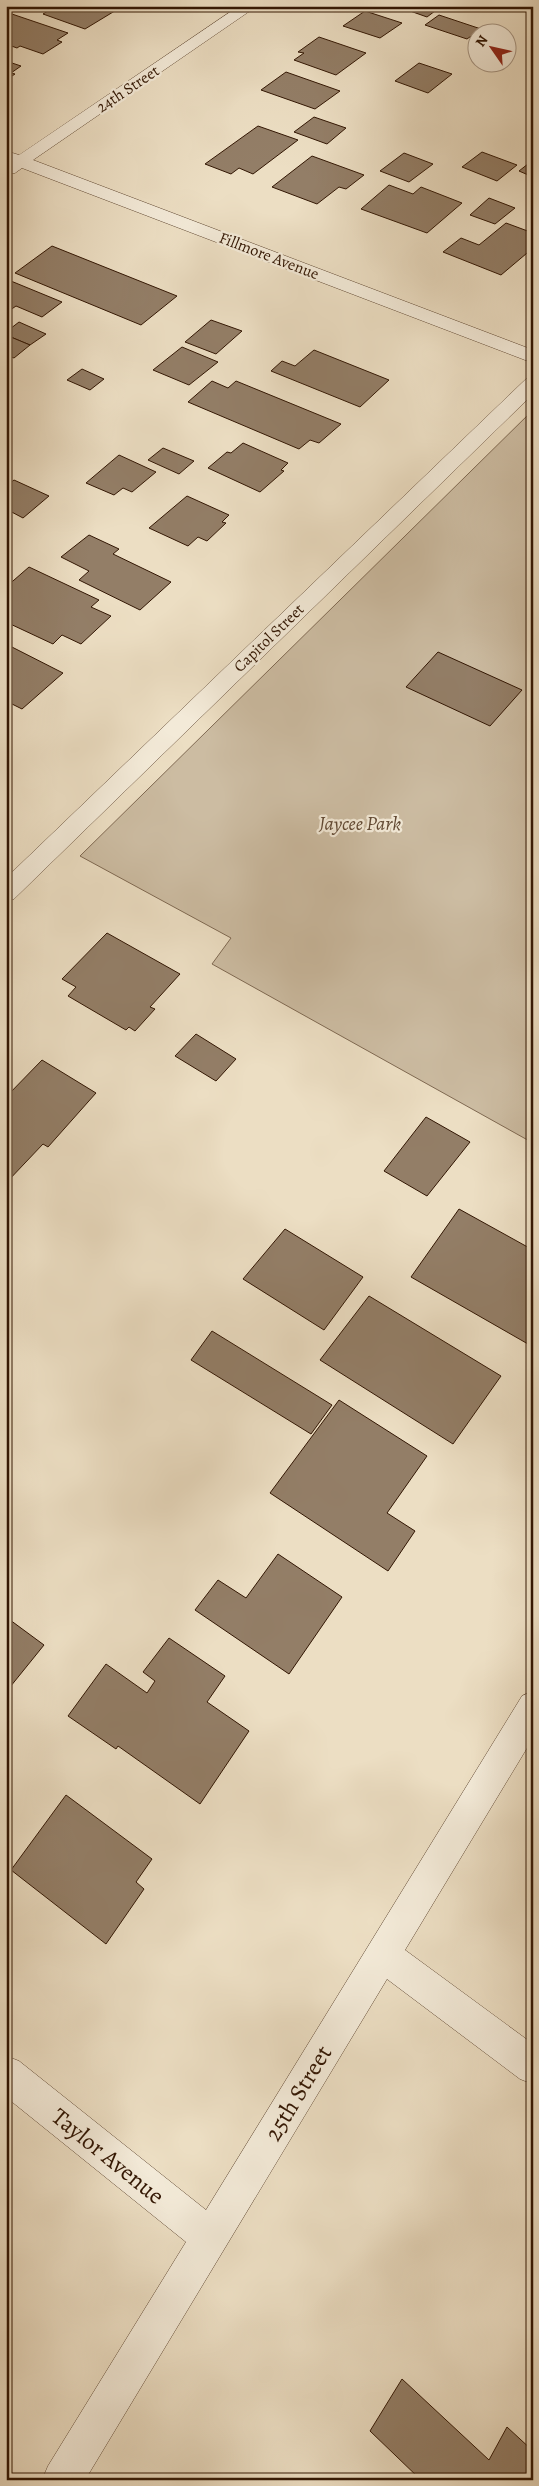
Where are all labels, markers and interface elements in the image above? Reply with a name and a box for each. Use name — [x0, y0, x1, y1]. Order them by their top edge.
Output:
north arrow — [466, 22, 516, 72]
text: N — [471, 31, 492, 51]
street label: 24th Street — [92, 60, 164, 118]
street label: Fillmore Avenue — [216, 227, 322, 285]
street label: Capitol Street — [229, 599, 309, 677]
park label: Jaycee Park — [318, 810, 401, 837]
street label: 25th Street — [257, 2039, 339, 2147]
street label: Taylor Avenue — [45, 2101, 171, 2211]

